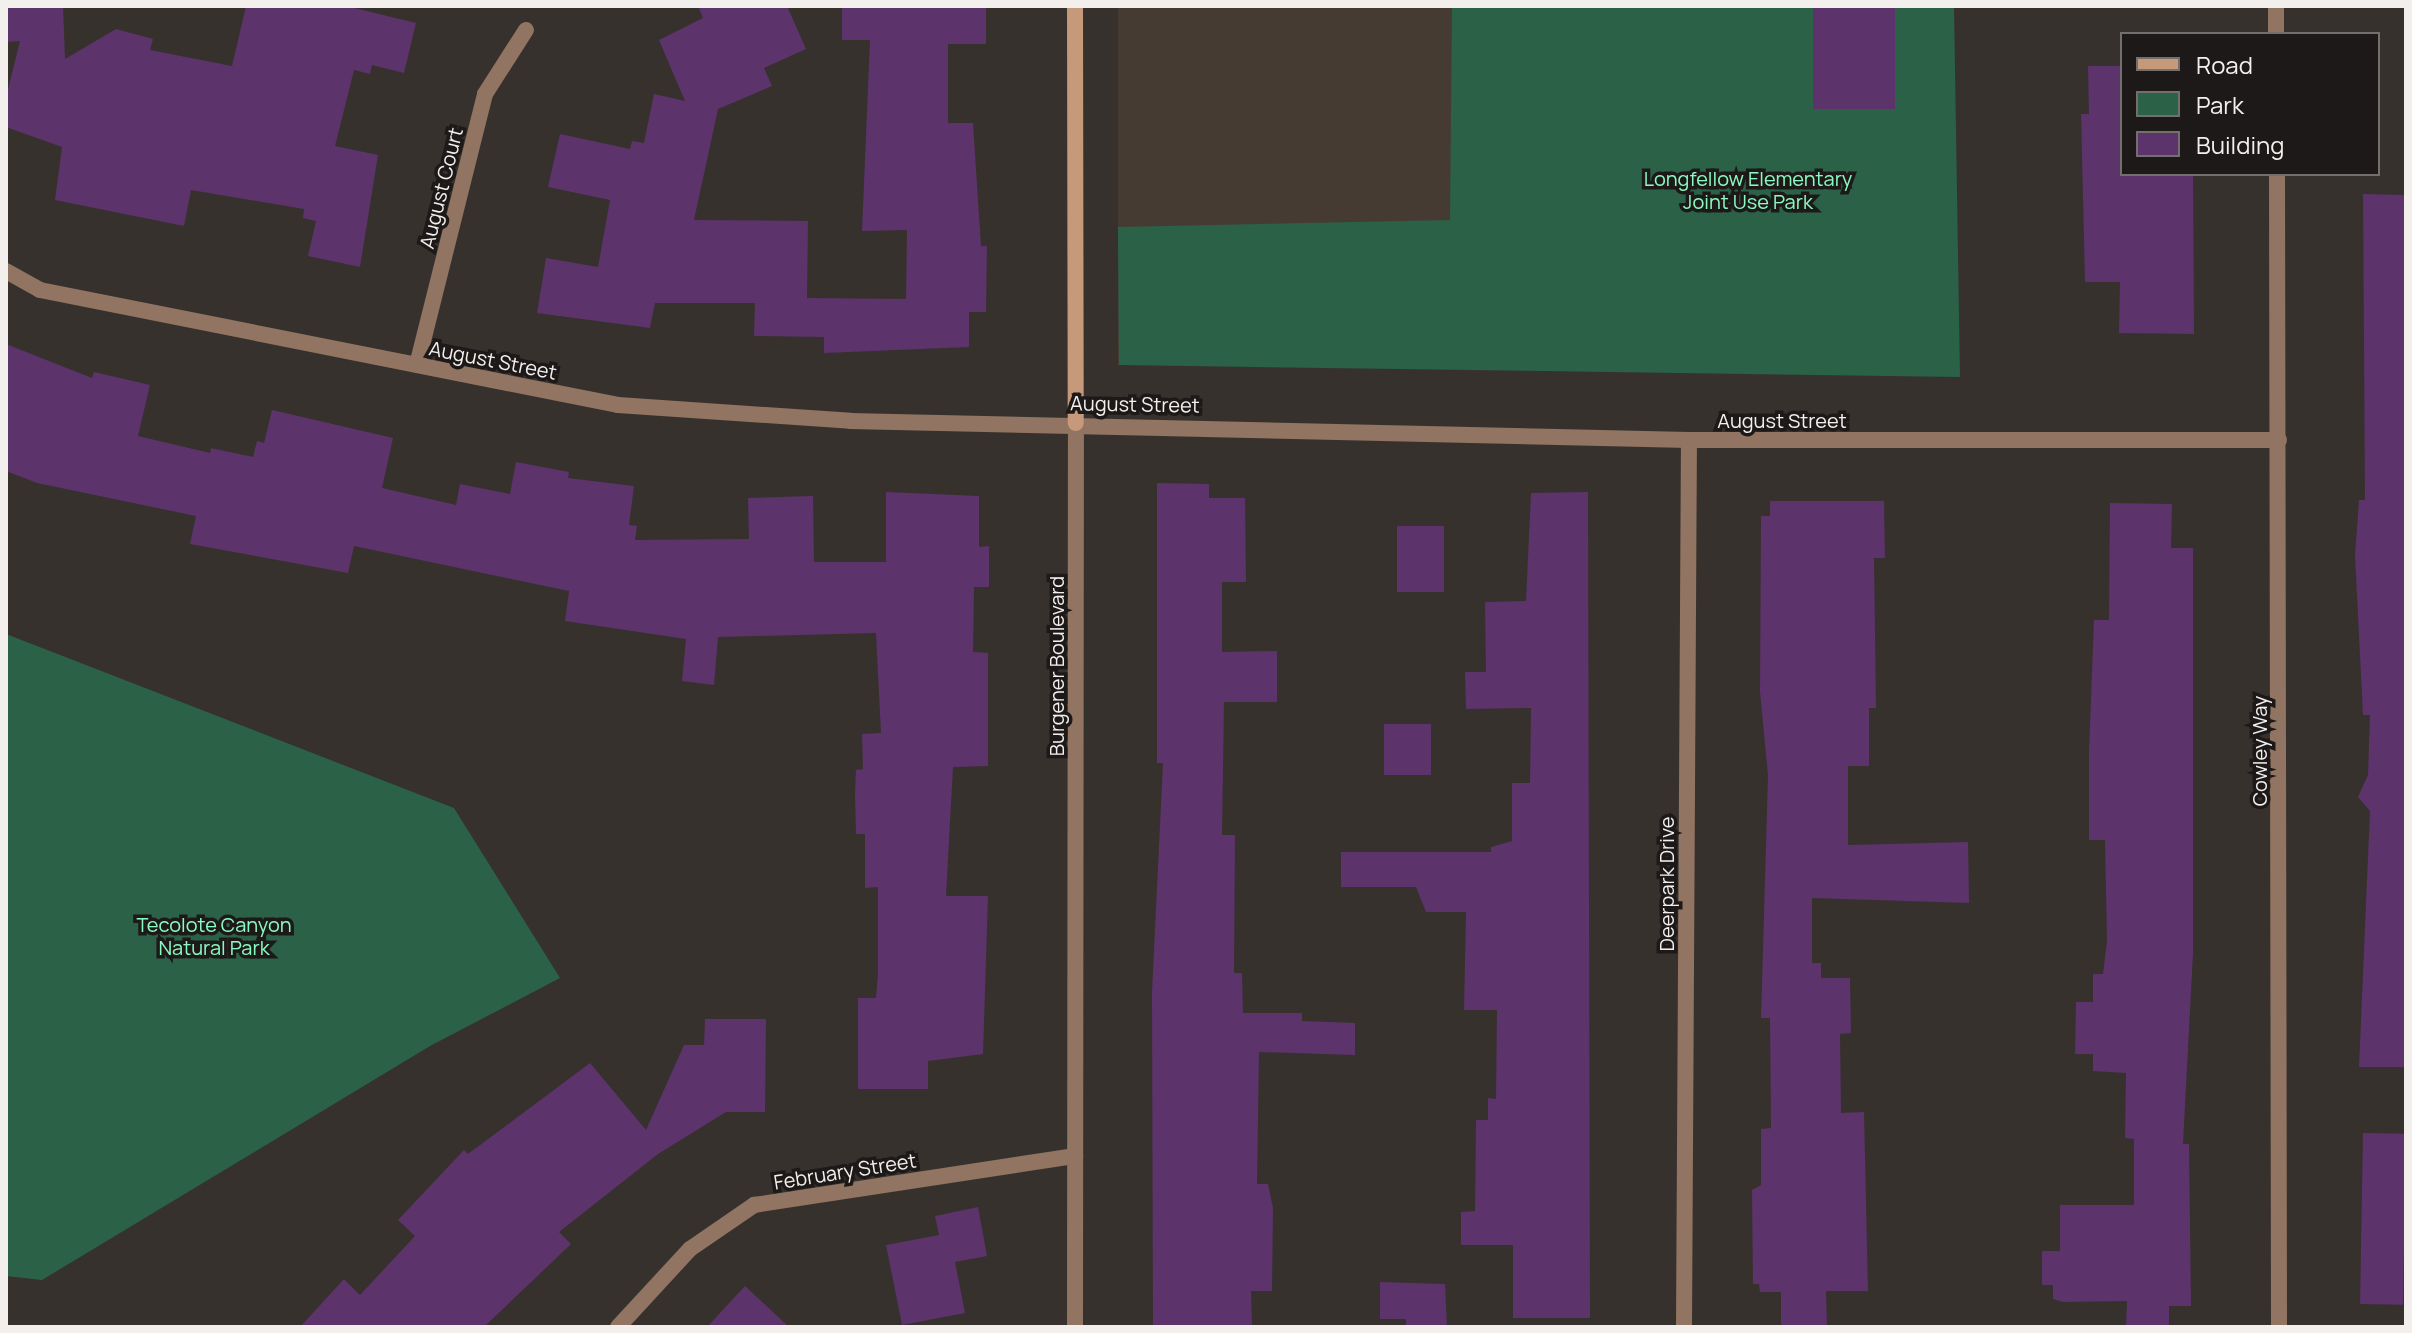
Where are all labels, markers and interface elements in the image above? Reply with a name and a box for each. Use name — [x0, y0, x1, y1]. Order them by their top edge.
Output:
legend — [2120, 32, 2380, 176]
text: Road — [2196, 48, 2253, 81]
text: Park — [2196, 88, 2244, 121]
street label: August Court — [414, 125, 468, 251]
text: Building — [2196, 128, 2284, 161]
park label: Longfellow Elementary Joint Use Park — [1644, 166, 1852, 213]
street label: August Street — [427, 336, 559, 384]
street label: August Street — [1070, 391, 1200, 417]
street label: August Street — [1717, 408, 1847, 432]
street label: Burgener Boulevard — [1044, 576, 1068, 756]
street label: Cowley Way — [2247, 696, 2271, 806]
street label: Deerpark Drive — [1654, 817, 1678, 951]
park label: Tecolote Canyon Natural Park — [136, 912, 292, 959]
street label: February Street — [772, 1148, 918, 1194]

